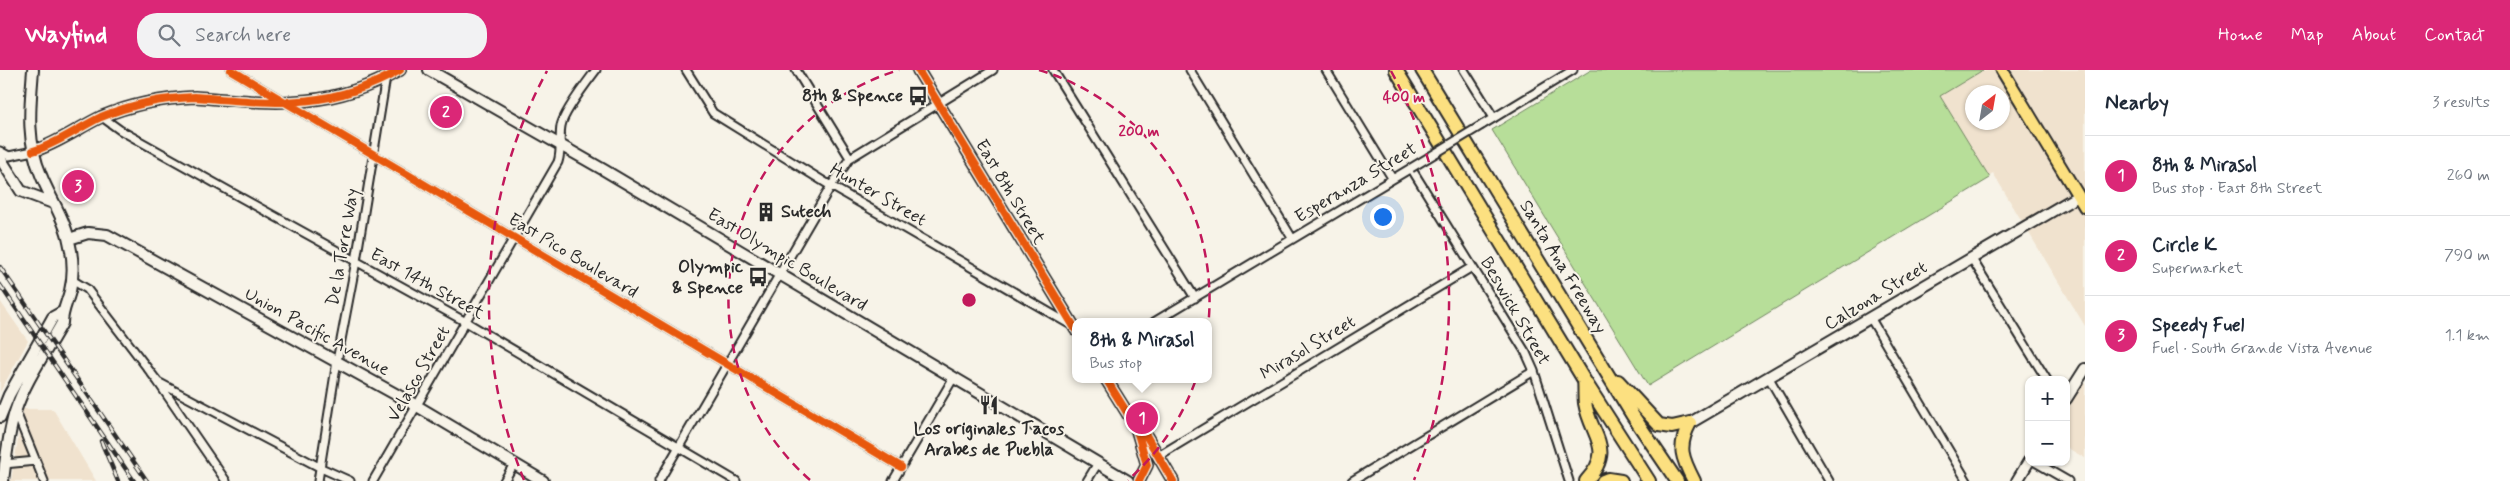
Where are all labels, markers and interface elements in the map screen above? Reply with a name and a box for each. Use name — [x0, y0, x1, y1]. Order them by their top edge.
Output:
search box — [137, 13, 487, 58]
text: Wayfind — [25, 20, 107, 51]
icon: search — [155, 21, 183, 49]
text: Search here — [195, 23, 291, 48]
text: Home — [2218, 23, 2263, 47]
text: Map — [2291, 23, 2324, 47]
text: About — [2352, 23, 2396, 47]
text: Contact — [2424, 23, 2485, 47]
place label: 8th & Spence — [802, 84, 903, 108]
bus stop icon: 8th & Spence — [907, 85, 929, 107]
north arrow — [1965, 85, 2010, 130]
text: 400 m — [1383, 88, 1425, 108]
text: Nearby — [2105, 89, 2169, 117]
text: 3 results — [2432, 92, 2490, 113]
pin: 2 — [430, 93, 462, 131]
text: 200 m — [1119, 122, 1160, 142]
street label: East 8th Street — [969, 135, 1051, 249]
street label: Esperanza Street — [1291, 137, 1421, 229]
text: 8th & Mirasol — [2152, 153, 2257, 178]
street label: Hunter Street — [825, 158, 931, 232]
text: 1 — [2117, 165, 2125, 186]
text: 260 m — [2447, 165, 2490, 186]
pin: 3 — [62, 167, 94, 205]
text: Bus stop · East 8th Street — [2152, 178, 2322, 199]
street label: De la Torre Way — [321, 186, 365, 308]
street label: Santa Ana Freeway — [1514, 196, 1612, 338]
place label: Sutech — [781, 200, 832, 224]
building icon: Sutech — [755, 201, 777, 223]
street label: East Olympic Boulevard — [703, 203, 871, 317]
your location — [1370, 204, 1396, 230]
street label: East Pico Boulevard — [504, 208, 642, 304]
text: Circle K — [2152, 233, 2217, 258]
street label: East 14th Street — [366, 243, 489, 326]
text: 2 — [2117, 245, 2125, 266]
text: 790 m — [2444, 245, 2490, 266]
street label: Beswick Street — [1474, 252, 1556, 370]
place label: Olympic & Spence — [672, 255, 744, 300]
street label: Calzona Street — [1820, 256, 1932, 336]
text: Supermarket — [2152, 258, 2243, 279]
bus stop icon: Olympic & Spence — [747, 266, 769, 288]
street label: Union Pacific Avenue — [240, 282, 394, 382]
centre of rings — [960, 291, 978, 309]
street label: Mirasol Street — [1256, 310, 1360, 386]
text: Speedy Fuel — [2152, 313, 2244, 338]
popup — [1072, 318, 1212, 383]
street label: Velasco Street — [382, 322, 456, 426]
text: 3 — [2117, 325, 2125, 346]
text: 1.1 km — [2445, 325, 2490, 346]
text: 8th & Mirasol — [1090, 328, 1194, 353]
text: Fuel · South Grande Vista Avenue — [2152, 338, 2372, 359]
text: Bus stop — [1090, 353, 1142, 374]
map controls — [2025, 376, 2070, 466]
button: + — [2025, 376, 2070, 421]
restaurant icon: Los originales Tacos Arabes de Puebla — [978, 394, 1000, 416]
pin: 1 — [1126, 399, 1158, 437]
place label: Los originales Tacos Arabes de Puebla — [914, 417, 1064, 462]
button: − — [2025, 421, 2070, 466]

